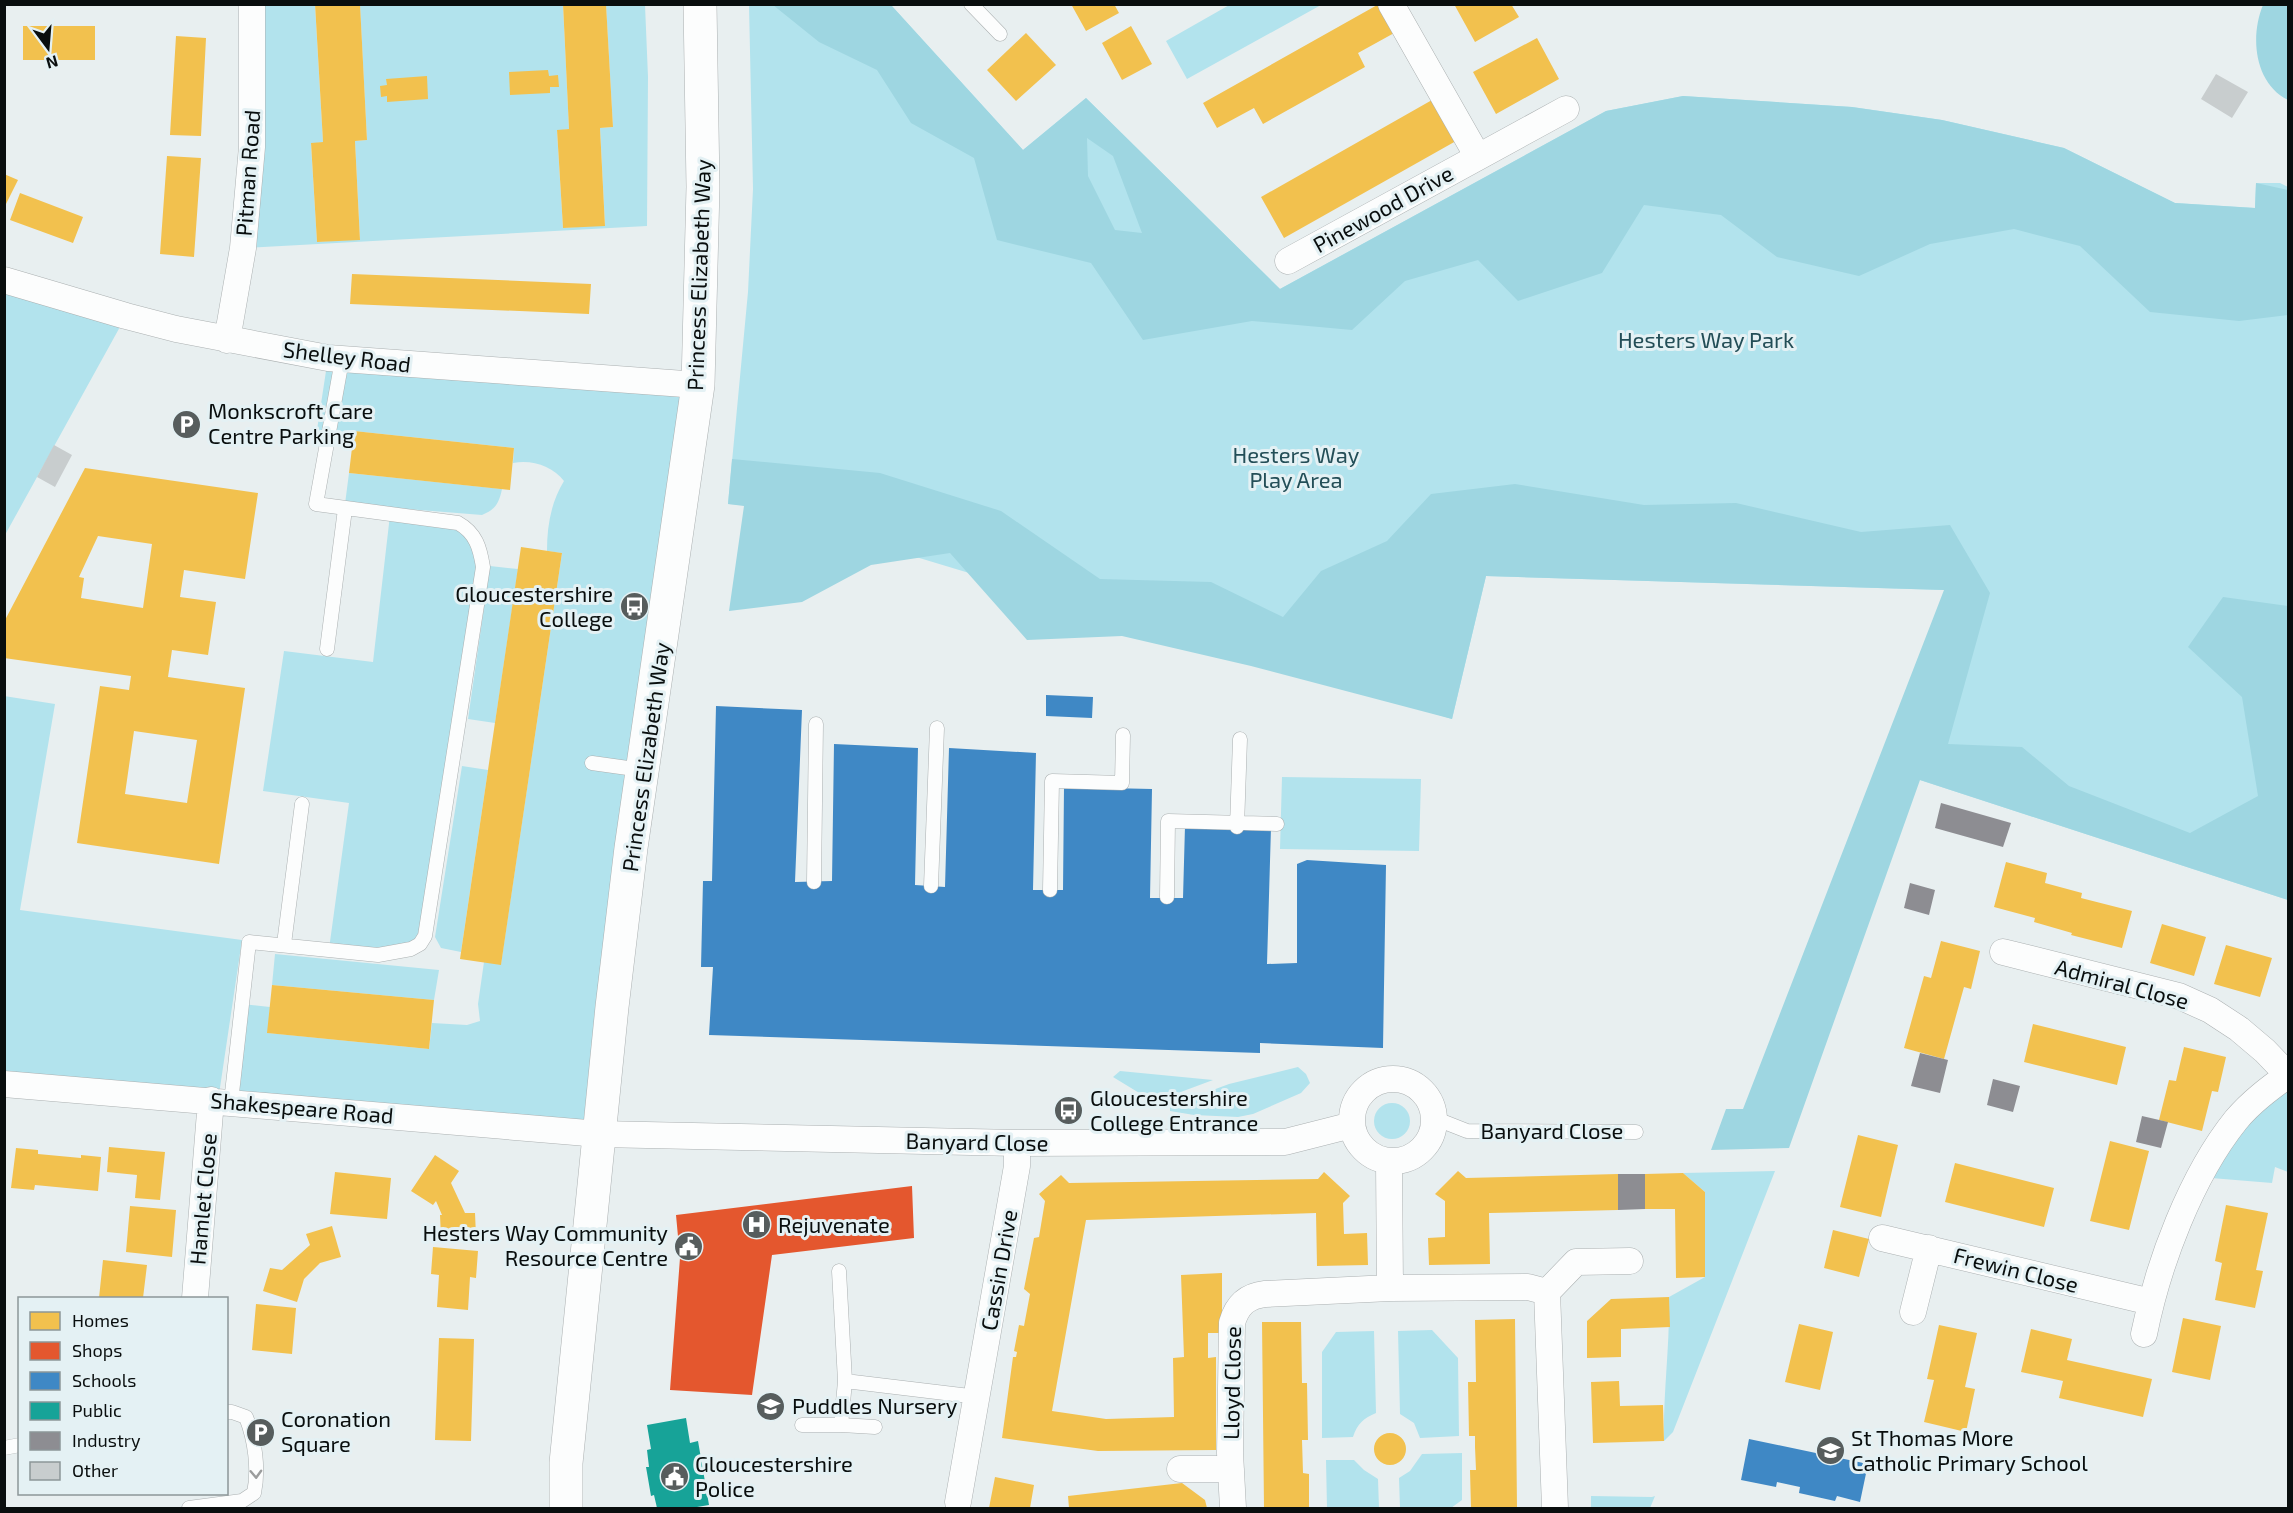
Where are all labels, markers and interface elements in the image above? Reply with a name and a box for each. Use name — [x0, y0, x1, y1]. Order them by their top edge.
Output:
north arrow — [18, 18, 78, 78]
text: N — [44, 52, 60, 74]
street label: Pitman Road — [230, 109, 264, 237]
street label: Princess Elizabeth Way — [681, 158, 715, 391]
street label: Pinewood Drive — [1308, 159, 1457, 257]
park label: Hesters Way Park — [1618, 326, 1794, 352]
street label: Shelley Road — [282, 335, 412, 377]
place label: Monkscroft Care Centre Parking — [208, 397, 373, 448]
parking icon: Monkscroft Care Centre Parking — [171, 408, 203, 440]
park label: Hesters Way Play Area — [1233, 441, 1360, 492]
place label: Gloucestershire College — [455, 580, 613, 631]
bus stop icon: Gloucestershire College — [618, 591, 650, 623]
street label: Princess Elizabeth Way — [616, 640, 674, 873]
street label: Admiral Close — [2053, 953, 2192, 1013]
place label: Gloucestershire College Entrance — [1090, 1084, 1258, 1135]
street label: Shakespeare Road — [209, 1086, 395, 1128]
bus stop icon: Gloucestershire College Entrance — [1053, 1095, 1085, 1127]
street label: Banyard Close — [1481, 1117, 1623, 1143]
street label: Banyard Close — [905, 1127, 1049, 1155]
street label: Hamlet Close — [183, 1132, 221, 1266]
street label: Cassin Drive — [975, 1207, 1021, 1332]
hospital icon: Rejuvenate — [741, 1209, 773, 1241]
place label: Rejuvenate — [778, 1211, 890, 1238]
place label: Hesters Way Community Resource Centre — [422, 1219, 668, 1270]
public building icon: Hesters Way Community Resource Centre — [673, 1230, 705, 1262]
street label: Frewin Close — [1951, 1241, 2081, 1297]
legend — [18, 1297, 228, 1495]
text: Homes — [72, 1309, 129, 1331]
street label: Lloyd Close — [1217, 1326, 1245, 1440]
text: Shops — [72, 1339, 122, 1361]
text: Schools — [72, 1369, 136, 1391]
school or university icon: Puddles Nursery — [755, 1390, 787, 1422]
place label: Puddles Nursery — [792, 1392, 958, 1418]
text: Public — [72, 1399, 122, 1421]
place label: Coronation Square — [281, 1405, 391, 1456]
parking icon: Coronation Square — [244, 1416, 276, 1448]
place label: St Thomas More Catholic Primary School — [1851, 1424, 2088, 1475]
text: Industry — [72, 1429, 141, 1451]
school or university icon: St Thomas More Catholic Primary School — [1814, 1435, 1846, 1467]
place label: Gloucestershire Police — [695, 1450, 853, 1501]
text: Other — [72, 1459, 118, 1481]
public building icon: Gloucestershire Police — [658, 1461, 690, 1493]
one-way arrow — [249, 1470, 262, 1479]

